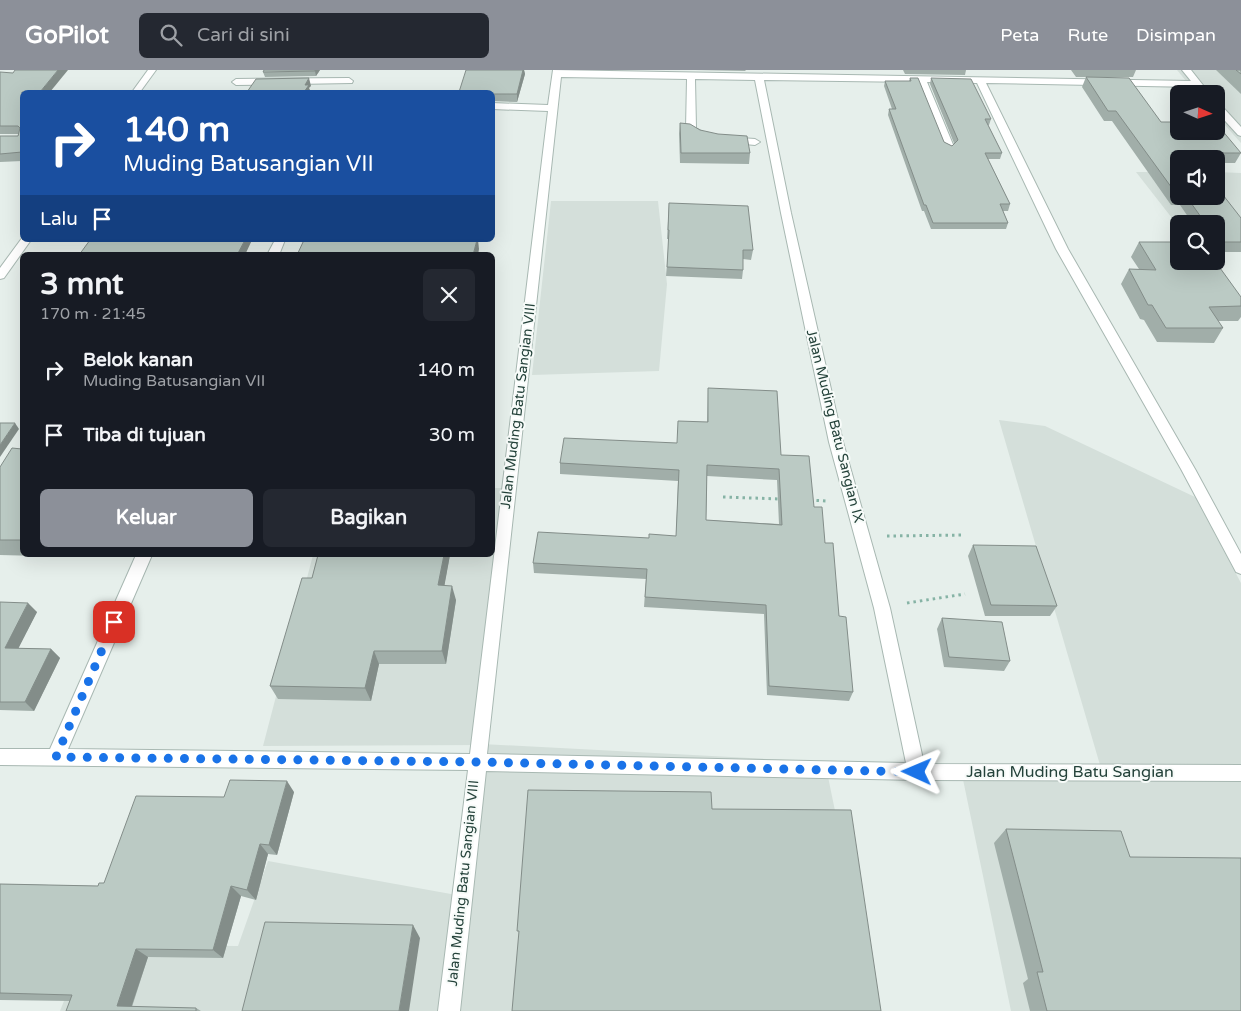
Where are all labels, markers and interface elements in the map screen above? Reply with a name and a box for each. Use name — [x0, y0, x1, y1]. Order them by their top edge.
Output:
search box — [139, 13, 489, 58]
text: GoPilot — [25, 21, 109, 50]
icon: search — [157, 21, 185, 49]
text: Cari di sini — [197, 24, 290, 46]
text: Peta — [1000, 24, 1039, 46]
text: Rute — [1067, 24, 1108, 46]
text: Disimpan — [1136, 24, 1216, 46]
north arrow — [1170, 85, 1225, 140]
map controls — [1170, 85, 1225, 270]
text: 140 m — [123, 109, 230, 151]
icon: right — [40, 110, 105, 175]
button: sound — [1170, 150, 1225, 205]
text: Muding Batusangian VII — [123, 151, 374, 177]
icon: arrive — [88, 205, 116, 233]
text: Lalu — [40, 208, 78, 230]
button: search — [1170, 215, 1225, 270]
text: 3 mnt — [40, 266, 124, 303]
button: close — [423, 269, 475, 321]
street label: Jalan Muding Batu Sangian VIII — [497, 302, 539, 510]
text: 170 m · 21:45 — [40, 304, 146, 324]
street label: Jalan Muding Batu Sangian IX — [803, 328, 867, 524]
text: Belok kanan — [83, 349, 193, 371]
icon: right — [40, 356, 68, 384]
text: 140 m — [417, 359, 475, 381]
text: Muding Batusangian VII — [83, 371, 265, 391]
icon: arrive — [40, 421, 68, 449]
text: Tiba di tujuan — [83, 424, 206, 446]
text: 30 m — [429, 424, 475, 446]
button: Keluar — [40, 489, 253, 547]
button: Bagikan — [263, 489, 475, 547]
pin — [93, 601, 135, 643]
icon: arrive — [100, 608, 128, 636]
position arrow — [890, 745, 942, 797]
street label: Jalan Muding Batu Sangian — [966, 762, 1174, 782]
street label: Jalan Muding Batu Sangian VIII — [444, 779, 482, 987]

